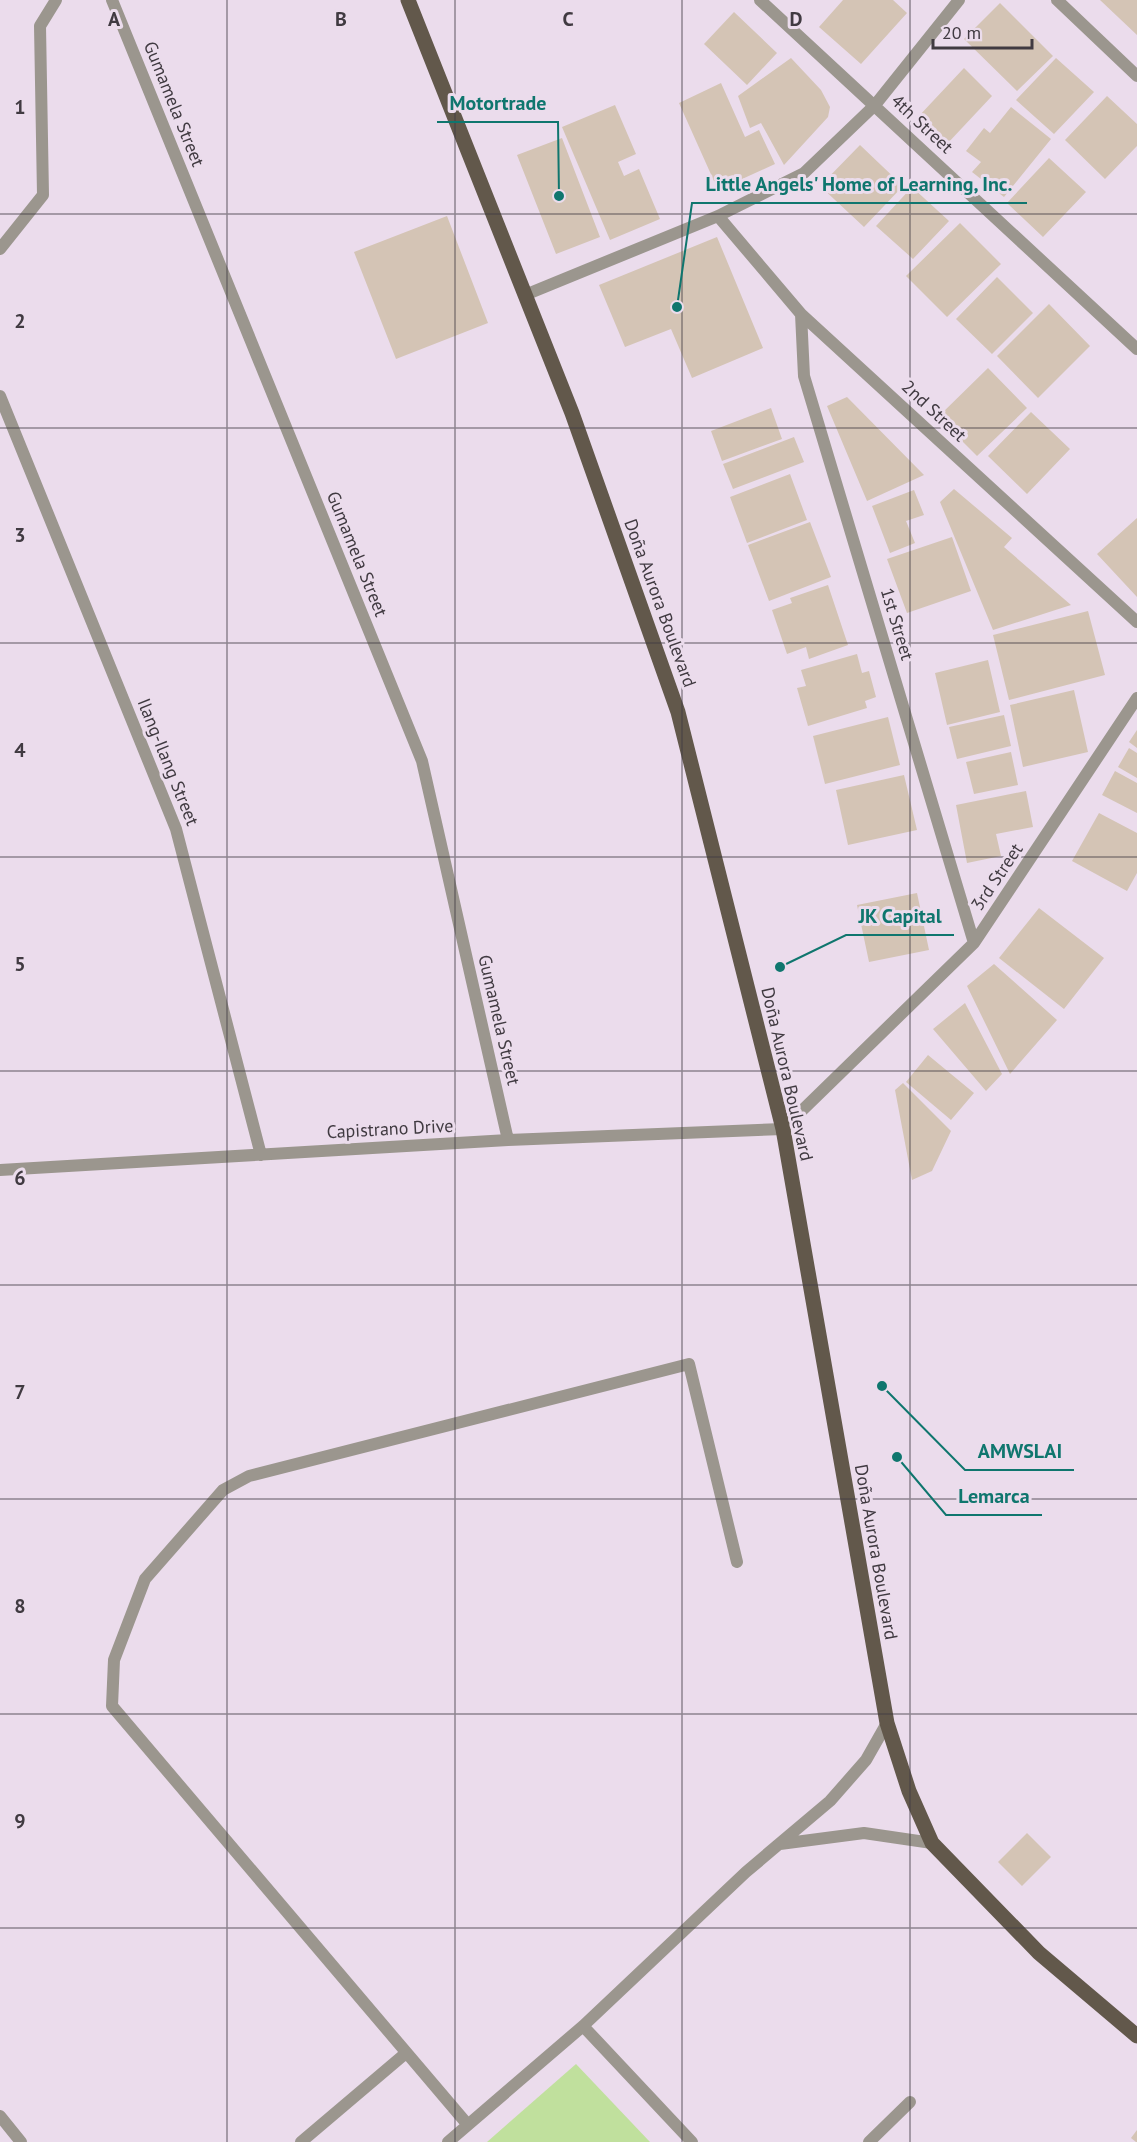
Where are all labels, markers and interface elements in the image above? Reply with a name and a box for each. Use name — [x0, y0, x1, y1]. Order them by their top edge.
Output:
text: A — [108, 6, 121, 32]
text: B — [335, 6, 347, 32]
text: C — [562, 6, 574, 32]
text: D — [790, 6, 803, 32]
scale bar — [933, 12, 1032, 50]
text: 20 m — [942, 21, 981, 44]
street label: Gumamela Street — [139, 38, 210, 170]
callout: Motortrade — [437, 84, 558, 122]
street label: 4th Street — [887, 89, 958, 158]
text: Motortrade — [450, 90, 546, 116]
text: 1 — [14, 94, 26, 120]
callout: Little Angels' Home of Learning, Inc. — [692, 165, 1027, 203]
text: Little Angels' Home of Learning, Inc. — [706, 171, 1012, 197]
text: 2 — [14, 308, 26, 334]
street label: 2nd Street — [897, 375, 971, 446]
street label: Gumamela Street — [322, 488, 393, 620]
street label: Doña Aurora Boulevard — [619, 515, 702, 690]
text: 3 — [14, 522, 26, 548]
street label: 1st Street — [876, 585, 919, 663]
street label: Ilang-Ilang Street — [132, 695, 204, 829]
text: 4 — [14, 737, 26, 763]
street label: 3rd Street — [966, 839, 1027, 915]
callout: JK Capital — [846, 897, 954, 935]
text: JK Capital — [857, 903, 942, 929]
text: 5 — [14, 951, 26, 977]
street label: Gumamela Street — [473, 953, 526, 1087]
street label: Doña Aurora Boulevard — [756, 985, 819, 1163]
street label: Capistrano Drive — [326, 1114, 454, 1143]
text: 6 — [14, 1165, 26, 1191]
text: 7 — [14, 1379, 26, 1405]
callout: AMWSLAI — [965, 1432, 1074, 1470]
text: AMWSLAI — [978, 1438, 1062, 1464]
street label: Doña Aurora Boulevard — [850, 1462, 903, 1641]
callout: Lemarca — [946, 1477, 1042, 1515]
text: Lemarca — [958, 1483, 1030, 1509]
text: 8 — [14, 1593, 26, 1619]
text: 9 — [14, 1808, 26, 1834]

